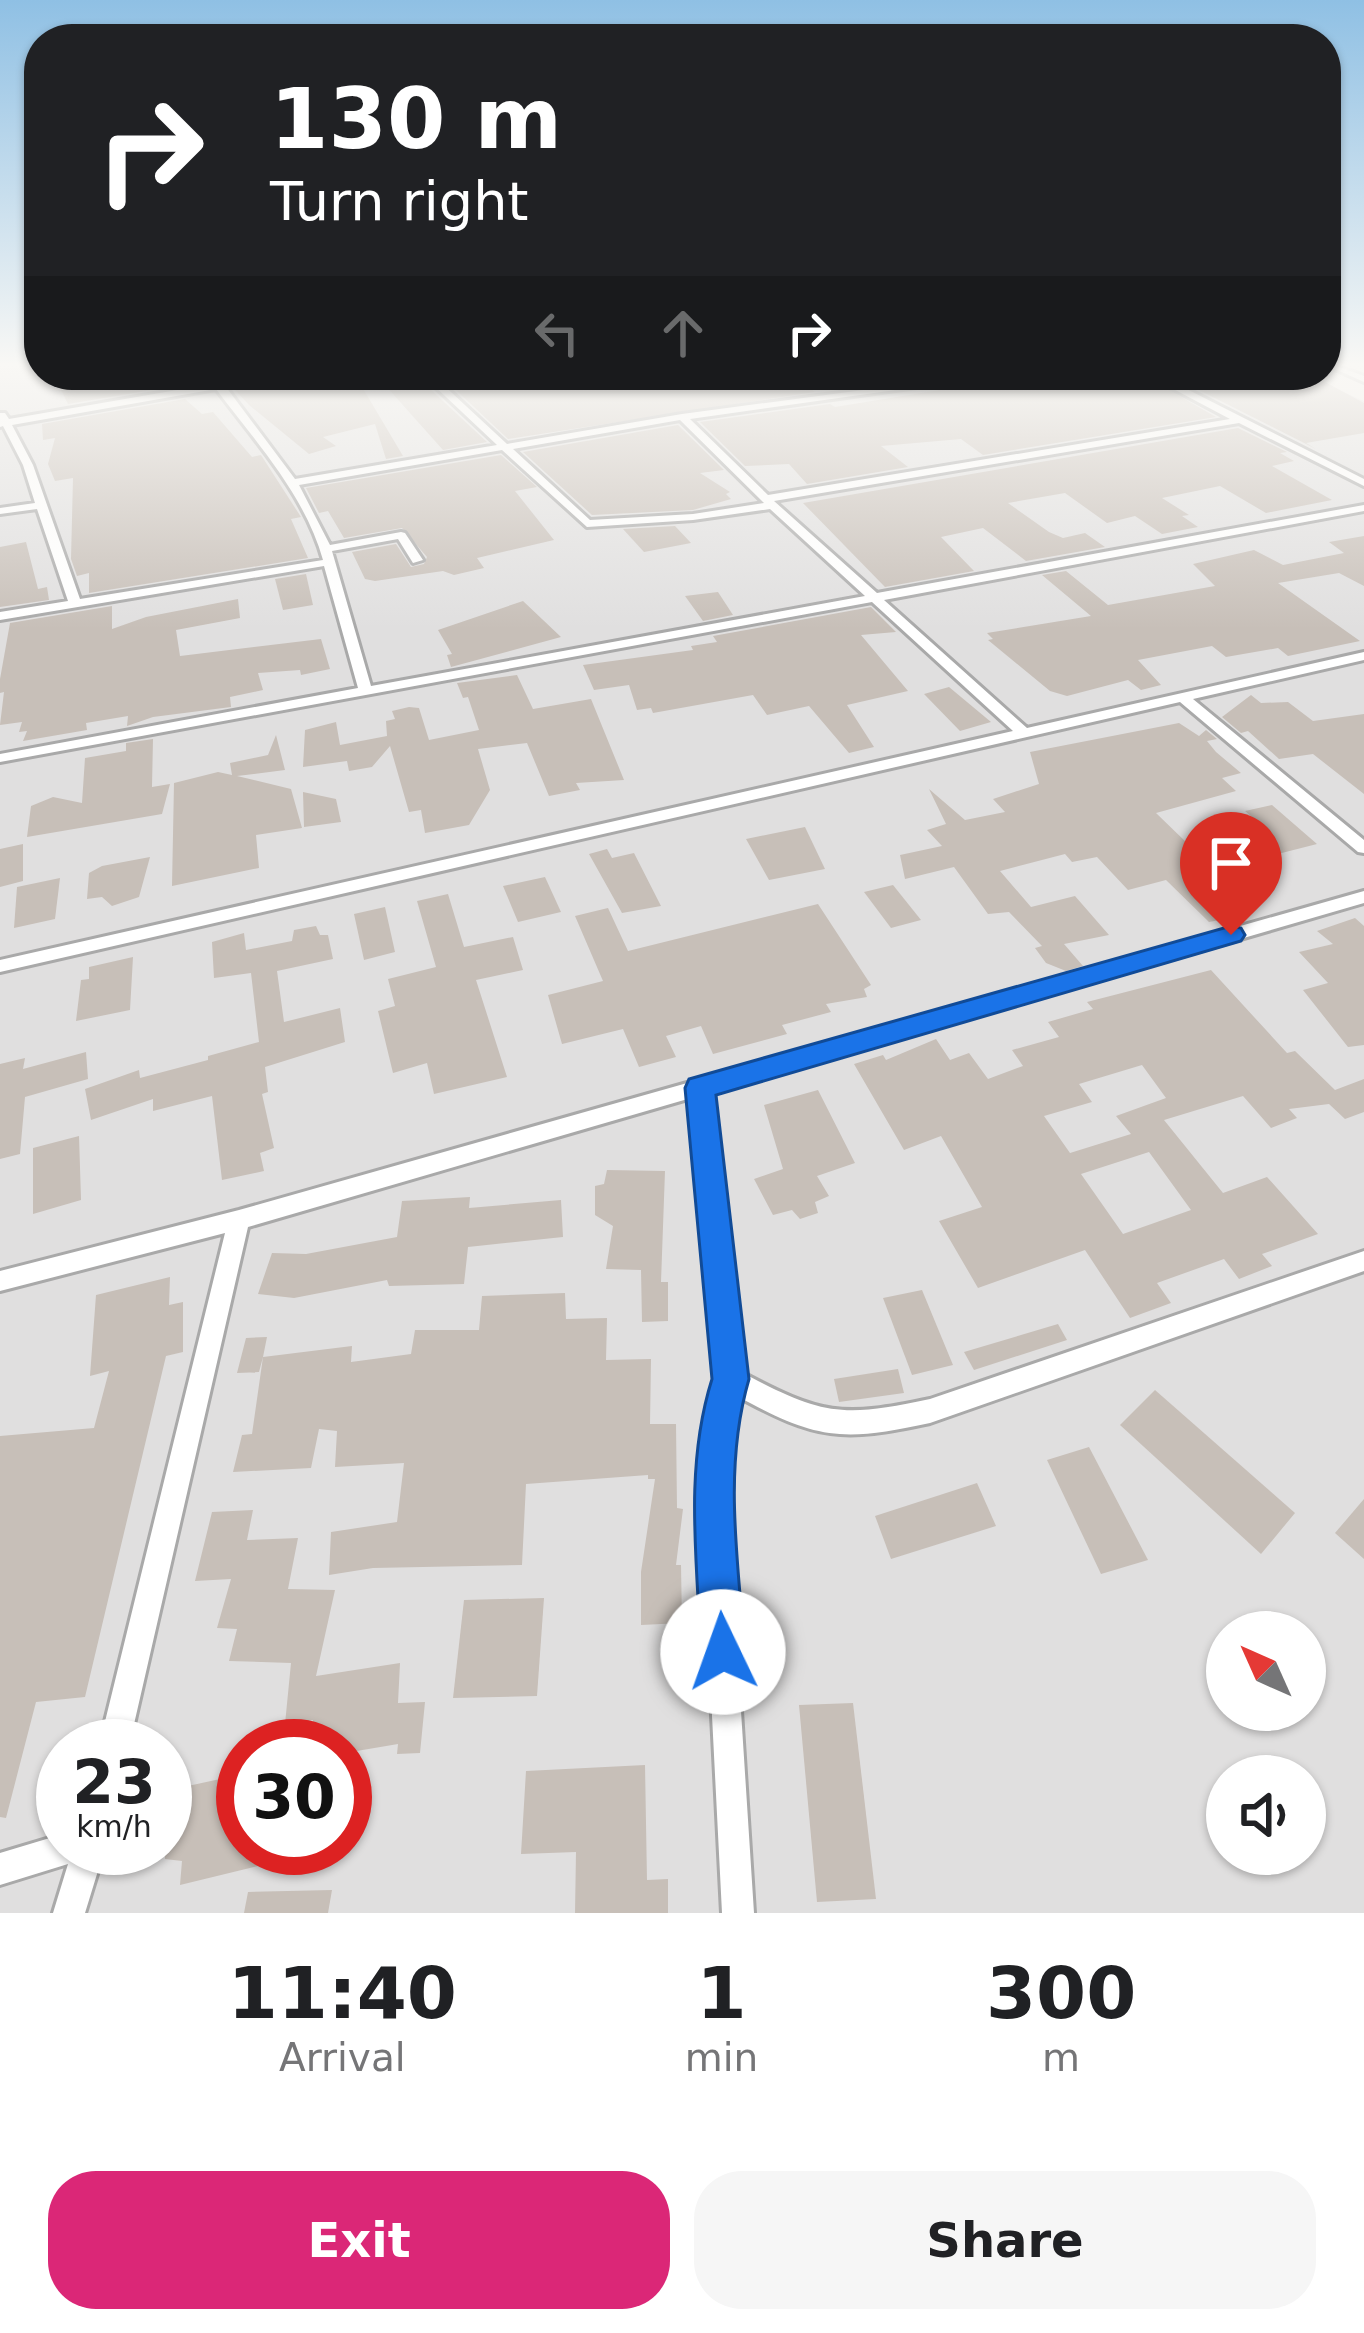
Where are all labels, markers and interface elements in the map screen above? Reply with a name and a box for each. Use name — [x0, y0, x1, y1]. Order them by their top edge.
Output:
text: 130 m — [270, 70, 562, 168]
icon: right — [72, 72, 228, 228]
text: Turn right — [270, 170, 529, 233]
icon: left — [524, 300, 590, 366]
icon: ahead — [650, 300, 716, 366]
icon: right — [776, 300, 842, 366]
pin — [1180, 812, 1282, 935]
icon: arrive — [1198, 830, 1264, 896]
position arrow — [660, 1589, 786, 1715]
north arrow — [1206, 1611, 1326, 1731]
map controls — [1206, 1611, 1326, 1875]
speed limit sign: 30 — [216, 1719, 372, 1875]
text: 23 — [72, 1747, 156, 1817]
button: sound — [1206, 1755, 1326, 1875]
text: km/h — [76, 1809, 152, 1844]
text: 11:40 — [228, 1951, 457, 2035]
text: 1 — [696, 1951, 746, 2035]
text: 300 — [986, 1951, 1136, 2035]
text: Arrival — [279, 2035, 406, 2080]
text: min — [685, 2035, 758, 2080]
text: m — [1042, 2035, 1080, 2080]
button: Exit — [48, 2171, 670, 2309]
button: Share — [694, 2171, 1316, 2309]

